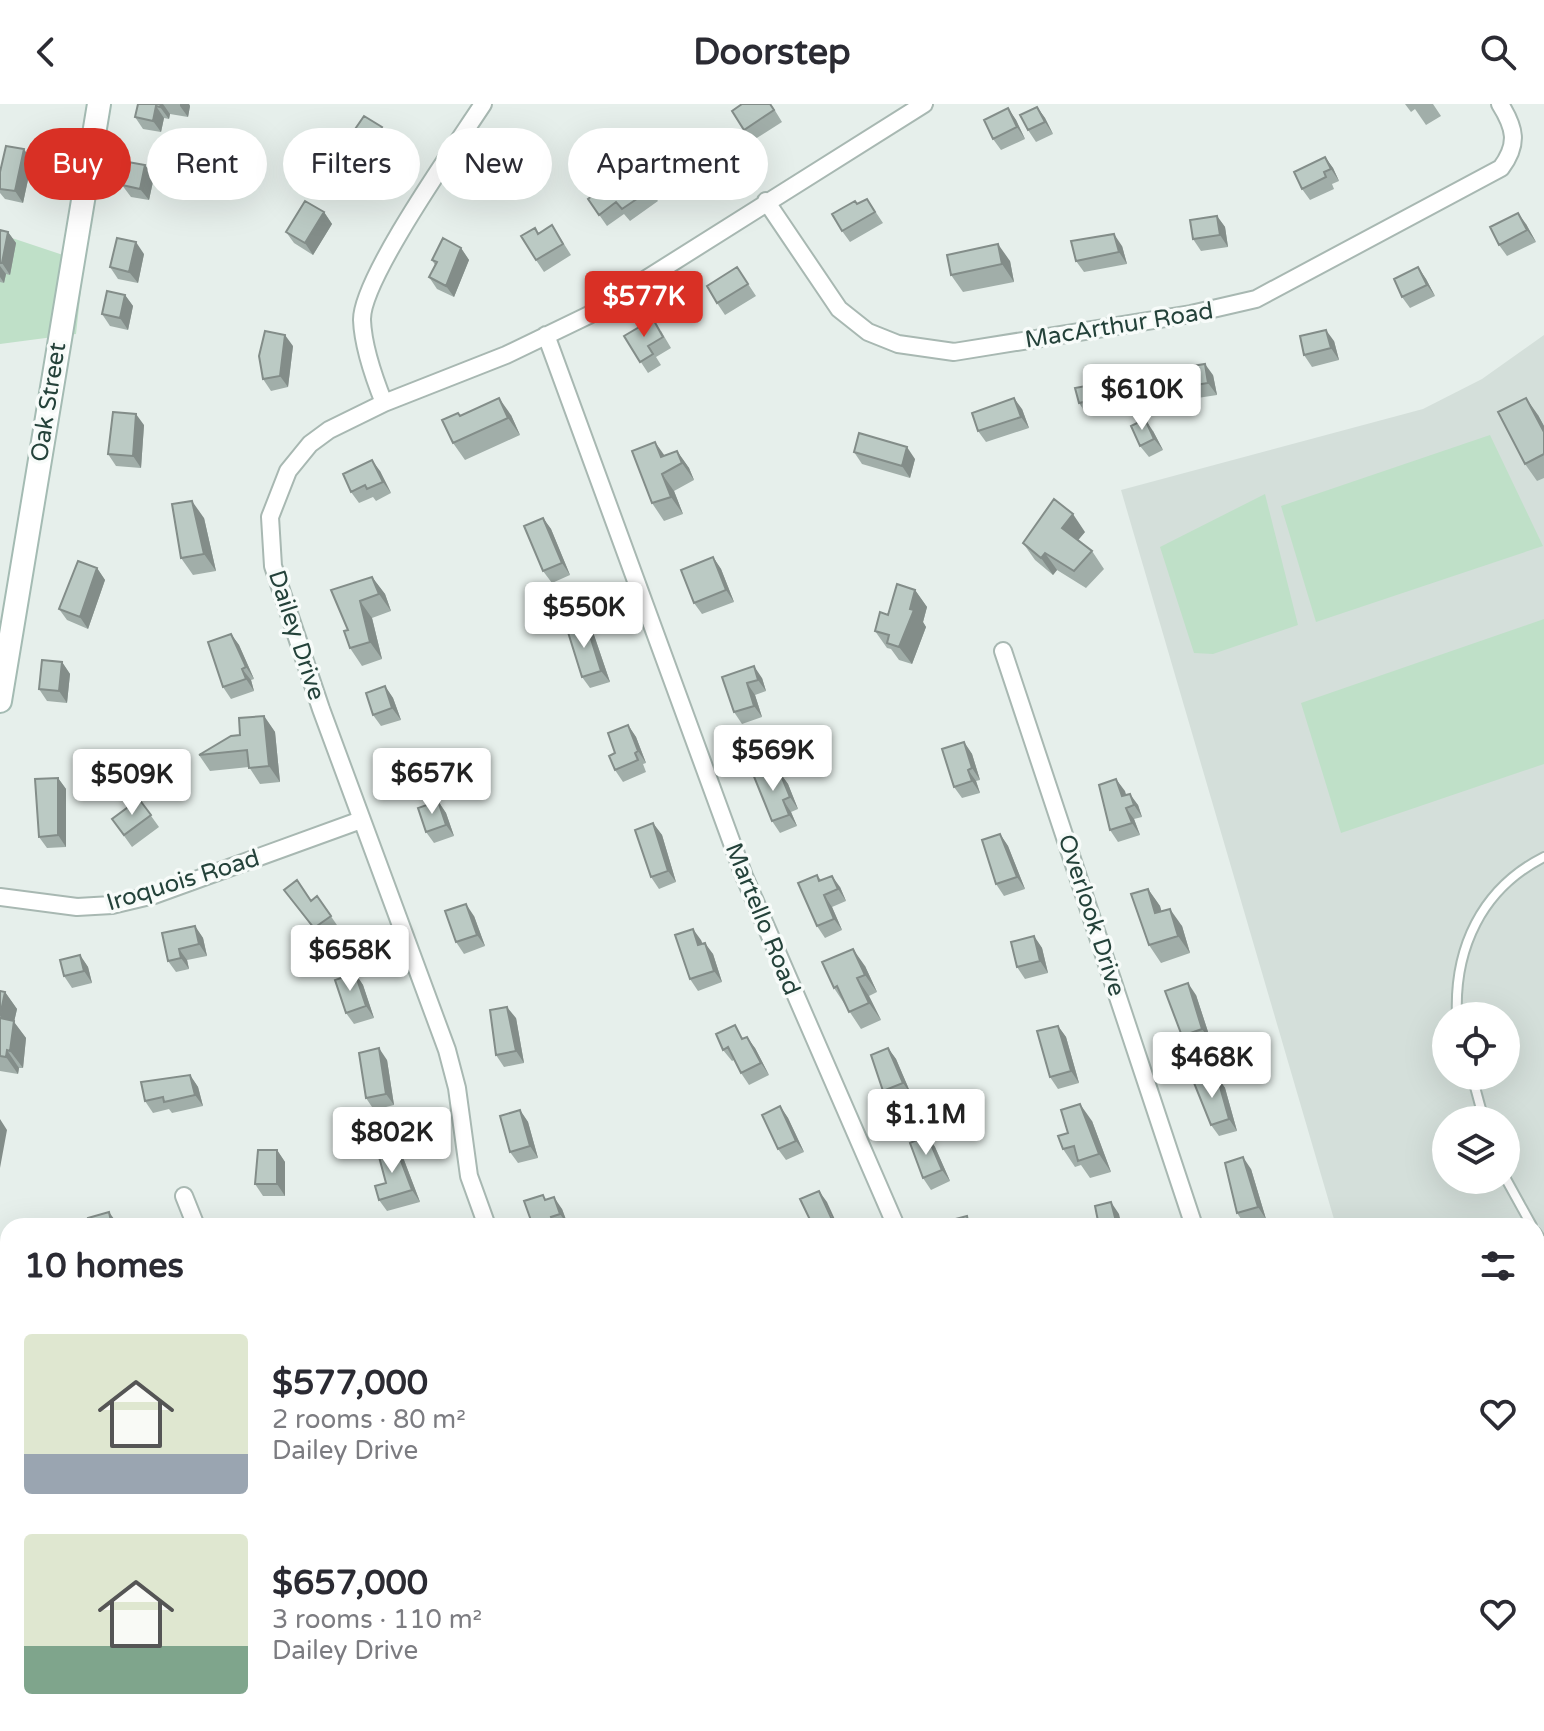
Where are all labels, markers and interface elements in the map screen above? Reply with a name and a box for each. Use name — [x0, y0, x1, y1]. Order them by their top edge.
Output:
icon: back — [24, 30, 68, 74]
icon: search — [1476, 30, 1520, 74]
text: Doorstep — [693, 31, 851, 74]
chip: Buy — [24, 128, 131, 200]
chip: Rent — [147, 128, 267, 200]
chip: Filters — [283, 128, 420, 200]
chip: New — [436, 128, 552, 200]
chip: Apartment — [568, 128, 768, 200]
pin: $577K — [588, 271, 700, 339]
text: $577K — [603, 281, 685, 312]
street label: MacArthur Road — [1023, 296, 1215, 355]
street label: Oak Street — [25, 340, 72, 464]
pin: $610K — [1086, 364, 1198, 432]
text: $610K — [1101, 374, 1183, 405]
street label: Dailey Drive — [262, 567, 331, 704]
pin: $550K — [528, 582, 640, 650]
text: $550K — [543, 592, 625, 623]
pin: $569K — [717, 725, 829, 793]
text: $569K — [732, 735, 814, 766]
pin: $657K — [376, 748, 488, 816]
pin: $509K — [76, 749, 188, 817]
text: $657K — [391, 758, 473, 789]
text: $509K — [91, 759, 173, 790]
street label: Overlook Drive — [1052, 831, 1131, 1000]
street label: Martello Road — [719, 839, 806, 1000]
street label: Iroquois Road — [103, 843, 263, 918]
pin: $658K — [294, 925, 406, 993]
text: $658K — [309, 935, 391, 966]
map controls — [1432, 1002, 1520, 1194]
button: locate — [1432, 1002, 1520, 1090]
pin: $468K — [1156, 1032, 1268, 1100]
text: $468K — [1171, 1042, 1253, 1073]
pin: $1.1M — [870, 1089, 982, 1157]
text: $1.1M — [886, 1099, 966, 1130]
button: layers — [1432, 1106, 1520, 1194]
pin: $802K — [336, 1107, 448, 1175]
text: $802K — [351, 1117, 433, 1148]
icon: filters — [1476, 1244, 1520, 1288]
text: 10 homes — [24, 1246, 184, 1287]
text: $577,000 — [272, 1363, 428, 1404]
icon: home — [88, 1366, 184, 1462]
icon: heart — [1476, 1392, 1520, 1436]
text: 2 rooms · 80 m² — [272, 1404, 466, 1435]
text: Dailey Drive — [272, 1435, 418, 1466]
text: $657,000 — [272, 1563, 428, 1604]
icon: home — [88, 1566, 184, 1662]
icon: heart — [1476, 1592, 1520, 1636]
text: 3 rooms · 110 m² — [272, 1604, 482, 1635]
text: Dailey Drive — [272, 1635, 418, 1666]

